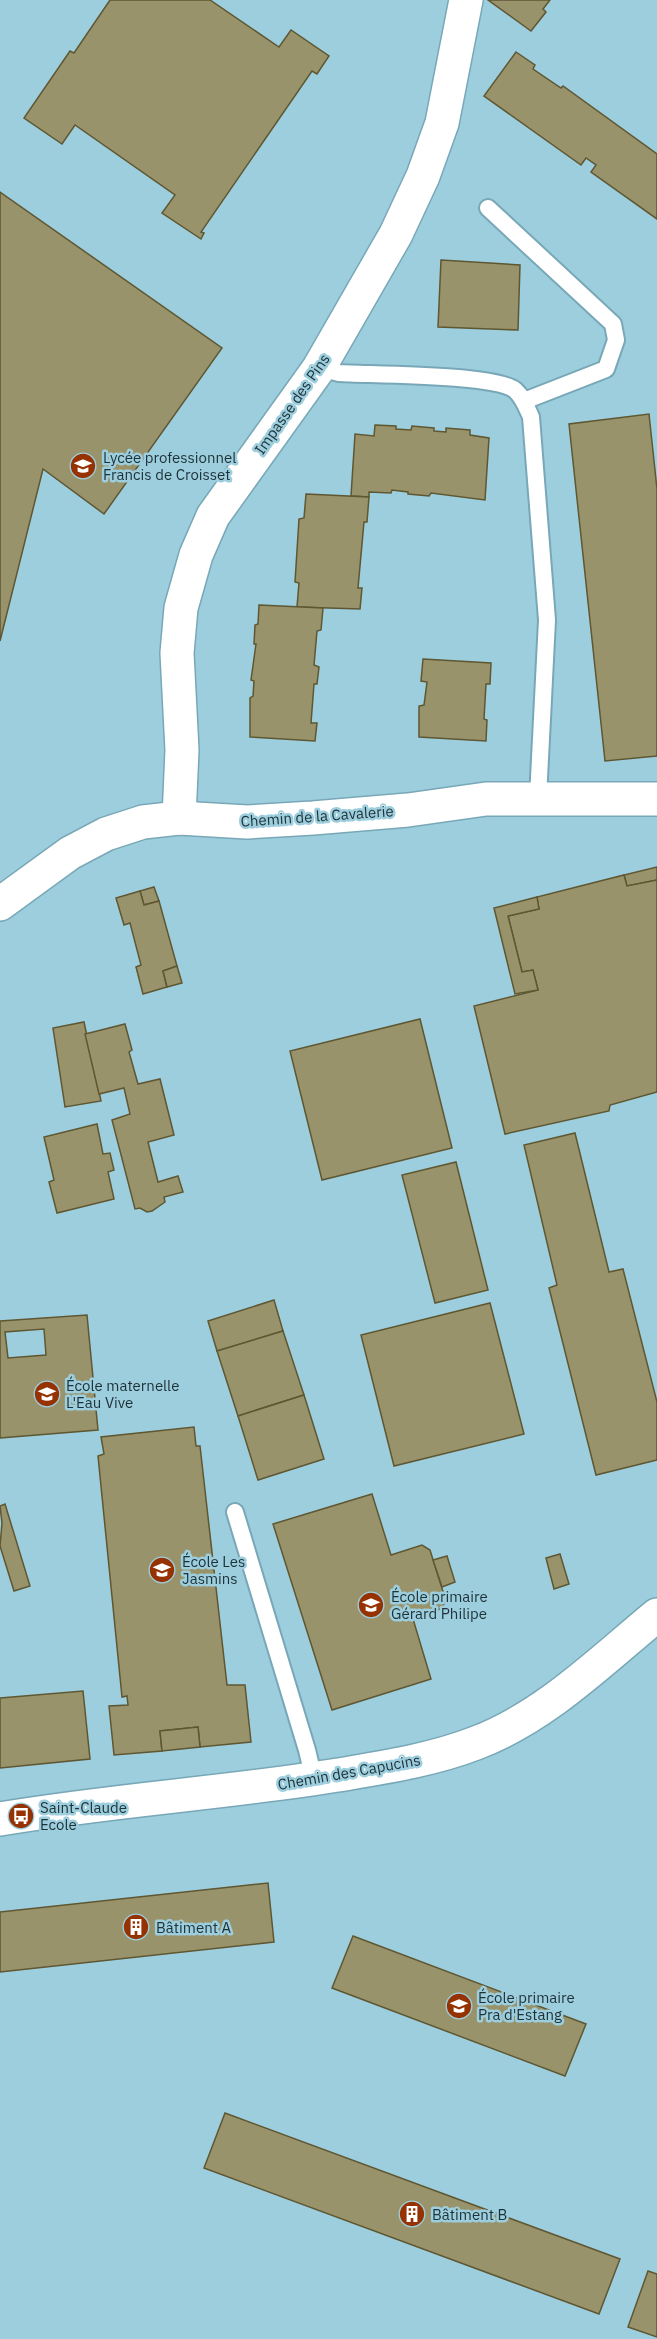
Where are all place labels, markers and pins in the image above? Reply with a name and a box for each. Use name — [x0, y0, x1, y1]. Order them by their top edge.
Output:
place label: Lycée professionnel Francis de Croisset — [103, 448, 236, 484]
school or university icon: Lycée professionnel Francis de Croisset — [68, 451, 98, 481]
place label: École maternelle L'Eau Vive — [66, 1376, 179, 1412]
school or university icon: École maternelle L'Eau Vive — [32, 1379, 62, 1409]
place label: École Les Jasmins — [182, 1552, 245, 1588]
school or university icon: École Les Jasmins — [147, 1555, 177, 1585]
place label: École primaire Gérard Philipe — [391, 1587, 488, 1623]
school or university icon: École primaire Gérard Philipe — [356, 1590, 386, 1620]
place label: Saint-Claude Ecole — [40, 1798, 127, 1834]
bus stop icon: Saint-Claude Ecole — [6, 1801, 36, 1831]
building icon: Bâtiment A — [121, 1912, 151, 1942]
place label: Bâtiment A — [156, 1918, 231, 1937]
place label: École primaire Pra d'Estang — [478, 1988, 575, 2024]
school or university icon: École primaire Pra d'Estang — [444, 1991, 474, 2021]
building icon: Bâtiment B — [397, 2199, 427, 2229]
place label: Bâtiment B — [432, 2205, 507, 2224]

